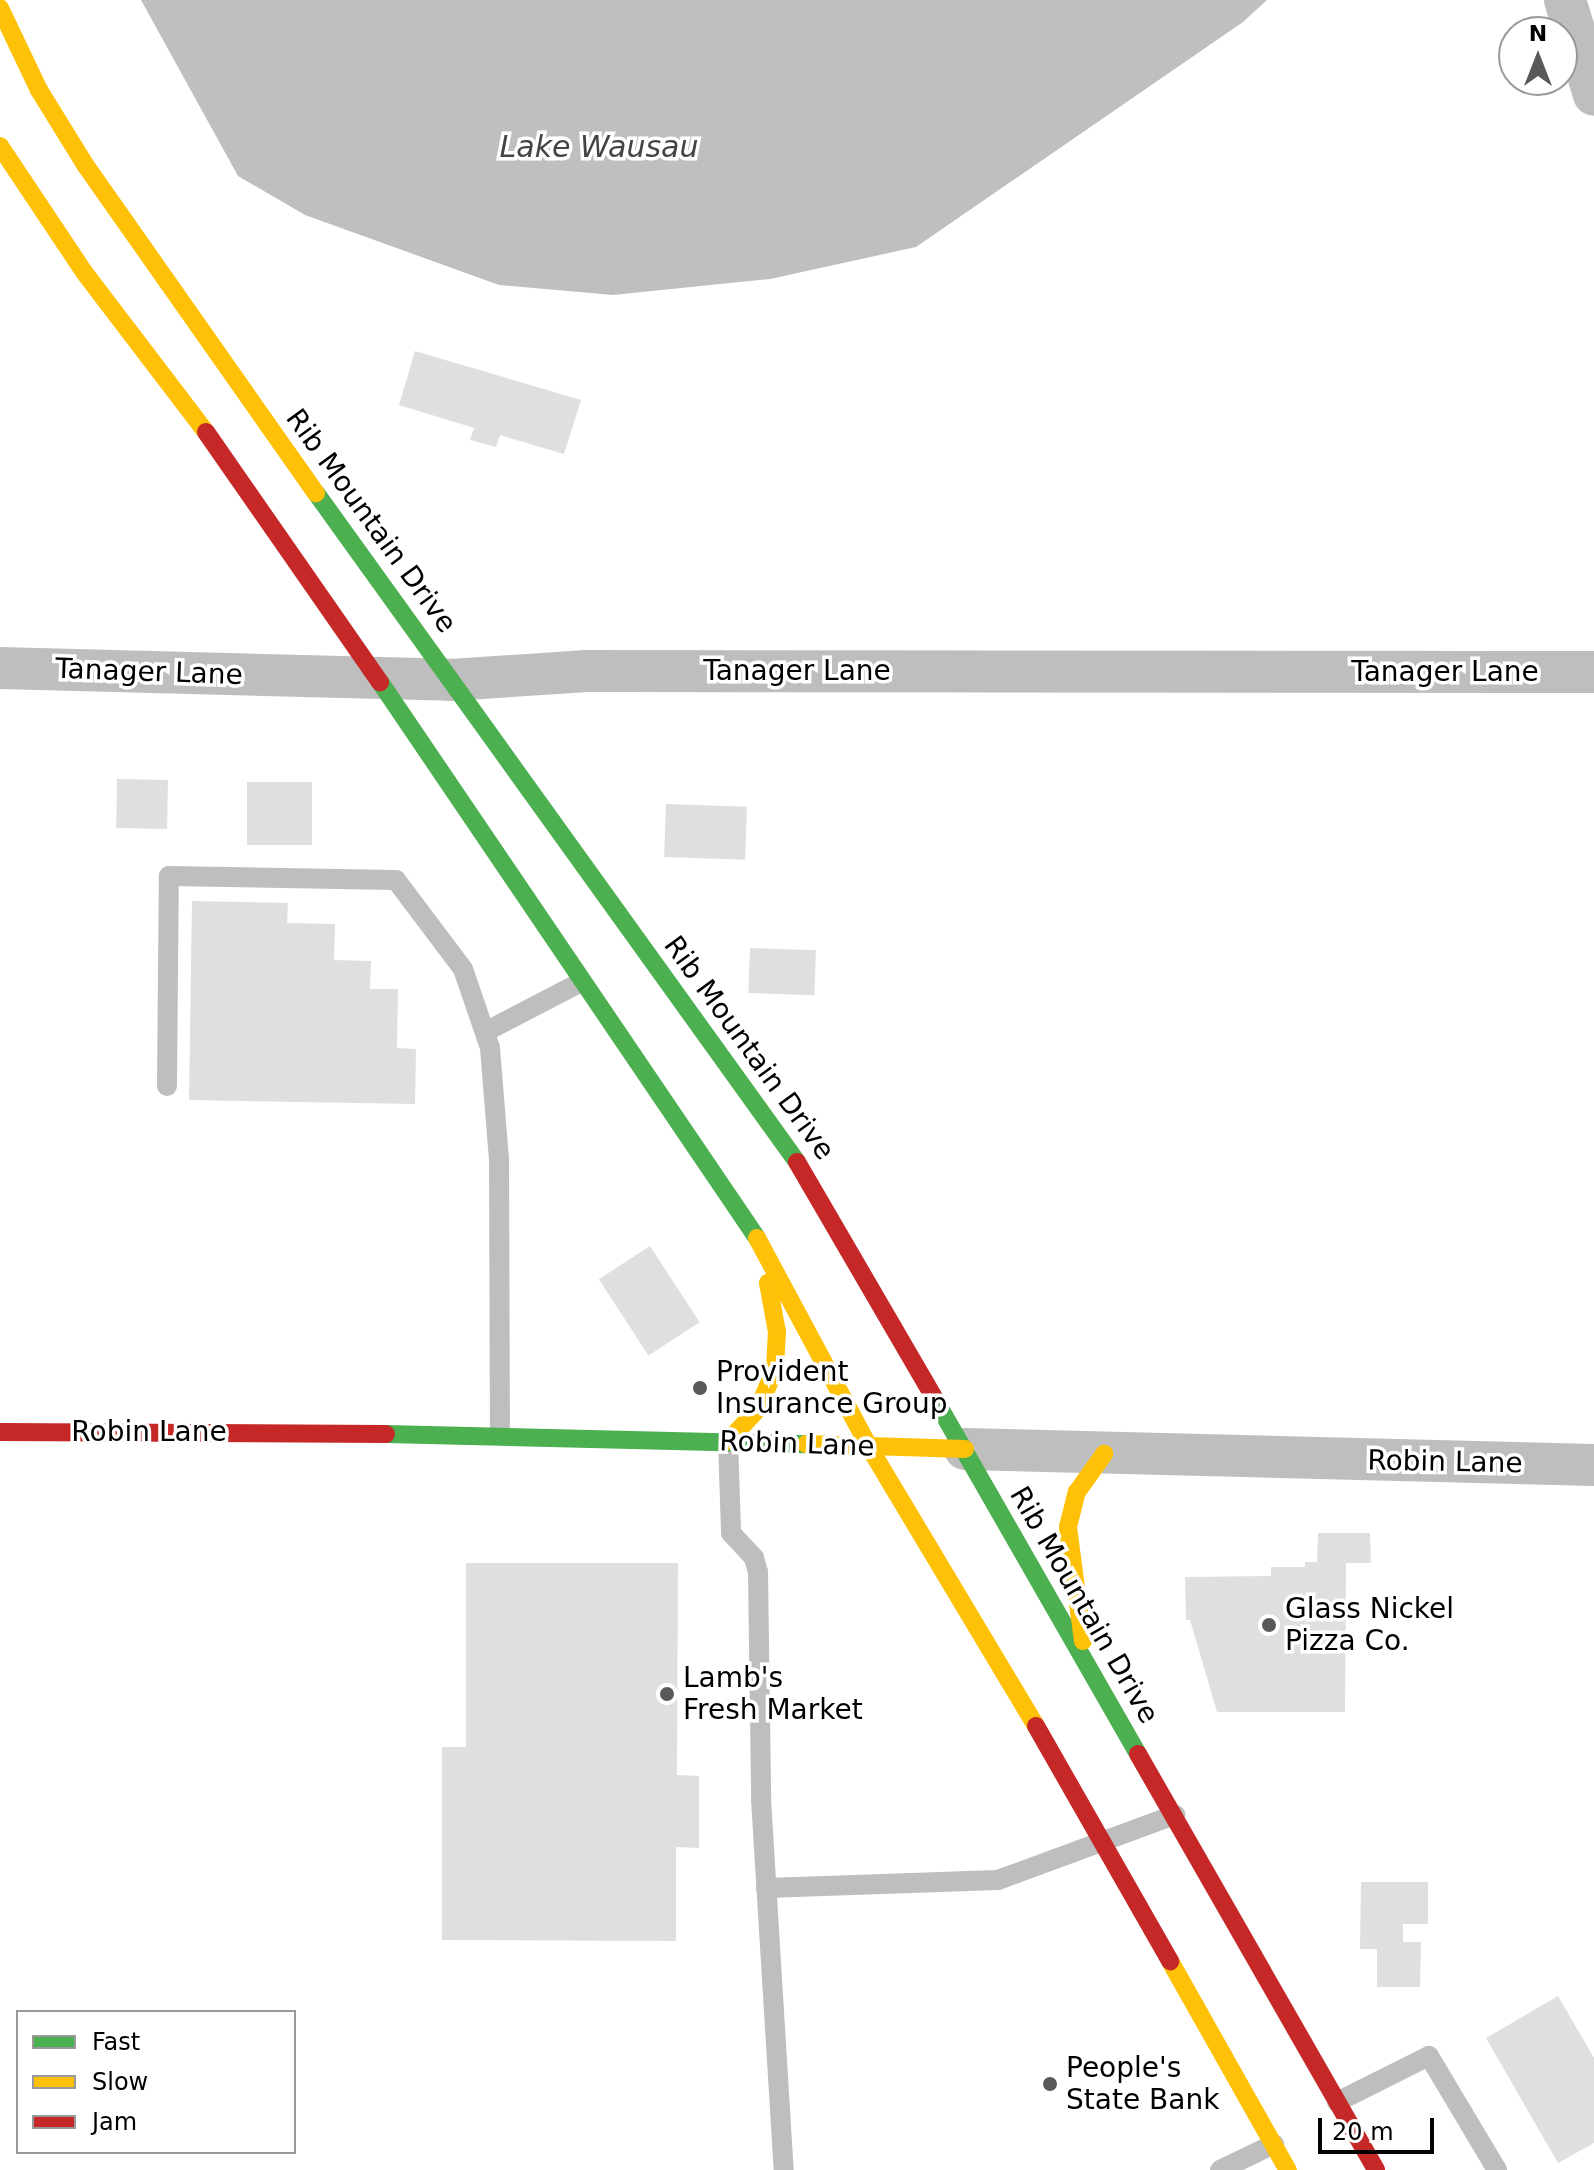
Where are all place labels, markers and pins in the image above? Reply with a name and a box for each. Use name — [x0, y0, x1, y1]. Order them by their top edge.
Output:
place label: Provident Insurance Group — [716, 1355, 948, 1421]
marker: Provident Insurance Group — [691, 1379, 709, 1397]
place label: Glass Nickel Pizza Co. — [1285, 1592, 1454, 1658]
marker: Glass Nickel Pizza Co. — [1260, 1616, 1278, 1634]
place label: Lamb's Fresh Market — [683, 1661, 863, 1727]
marker: Lamb's Fresh Market — [658, 1685, 676, 1703]
place label: People's State Bank — [1066, 2051, 1219, 2117]
marker: People's State Bank — [1041, 2075, 1059, 2093]

